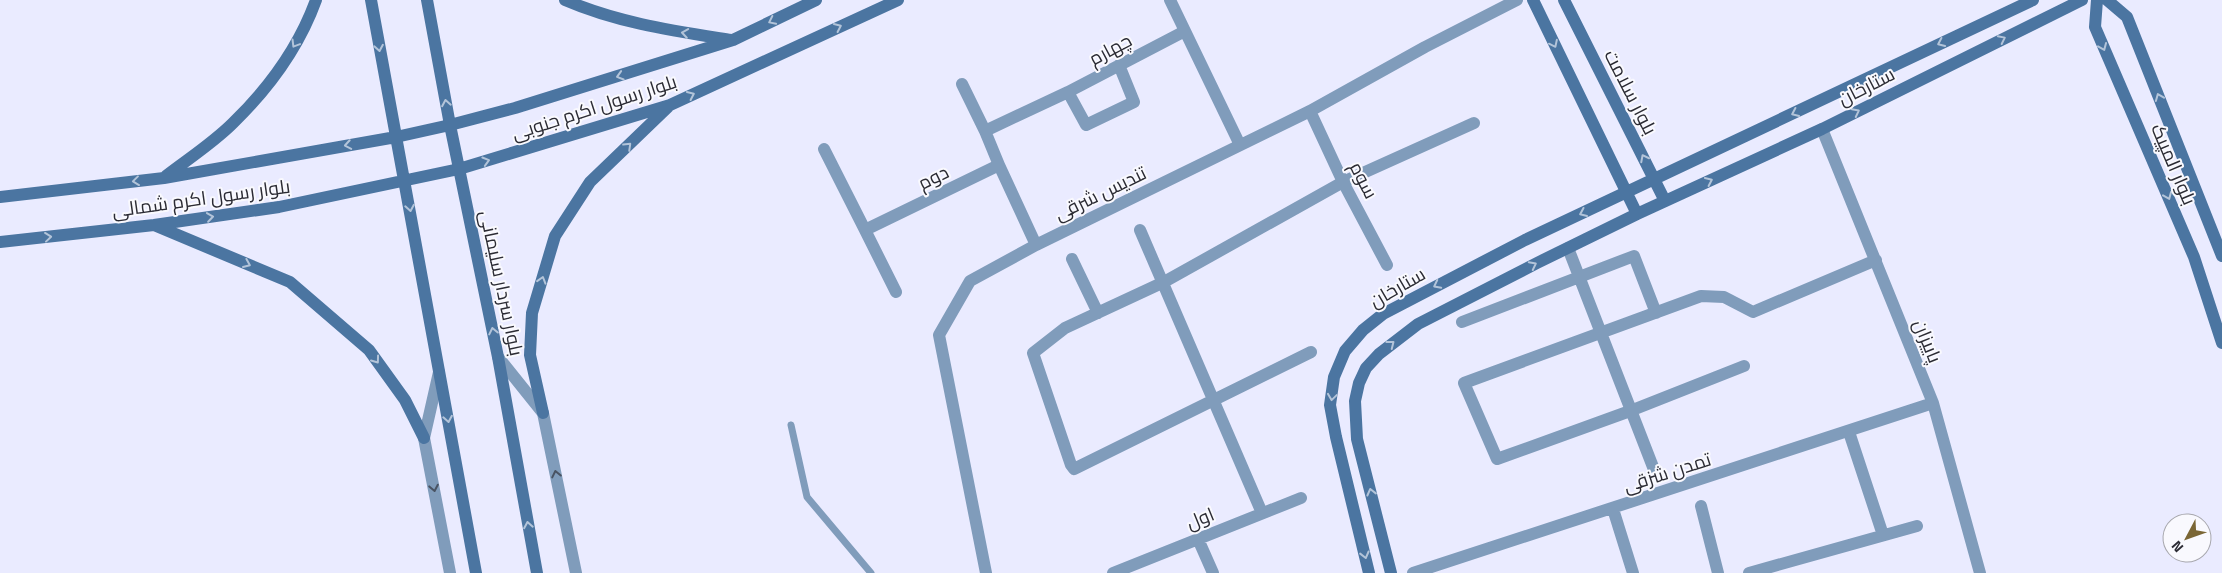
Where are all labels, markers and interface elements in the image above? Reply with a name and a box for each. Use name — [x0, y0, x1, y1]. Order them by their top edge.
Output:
one-way arrow — [768, 15, 777, 25]
one-way arrow — [833, 23, 842, 34]
street label: چهارم — [1083, 25, 1137, 72]
one-way arrow — [681, 28, 689, 39]
one-way arrow — [1996, 35, 2005, 45]
one-way arrow — [1938, 37, 1947, 47]
one-way arrow — [291, 38, 301, 47]
one-way arrow — [1548, 39, 1558, 48]
one-way arrow — [2097, 42, 2108, 51]
one-way arrow — [374, 44, 384, 52]
street label: بلوار سلامت — [1598, 44, 1665, 140]
street label: ستارخان — [1832, 59, 1899, 112]
street label: بلوار رسول اکرم جنوبی — [507, 66, 680, 147]
one-way arrow — [616, 70, 624, 80]
one-way arrow — [686, 91, 695, 102]
one-way arrow — [2155, 93, 2165, 102]
one-way arrow — [441, 99, 451, 107]
one-way arrow — [1791, 107, 1800, 117]
one-way arrow — [1851, 108, 1860, 118]
street label: بلوار المپیک — [2144, 119, 2205, 209]
one-way arrow — [344, 140, 353, 150]
one-way arrow — [622, 143, 631, 152]
one-way arrow — [1640, 154, 1650, 163]
one-way arrow — [482, 156, 490, 166]
street label: سوم — [1343, 156, 1386, 204]
street label: دوم — [912, 157, 953, 196]
street label: تندیس شرقی — [1049, 158, 1151, 227]
street label: بلوار رسول اکرم شمالی — [110, 171, 292, 224]
one-way arrow — [132, 175, 140, 186]
one-way arrow — [1704, 177, 1713, 187]
one-way arrow — [2161, 191, 2172, 200]
one-way arrow — [404, 203, 414, 212]
street label: بلوار سردار سلیمانی — [473, 207, 532, 358]
one-way arrow — [1579, 207, 1588, 218]
one-way arrow — [206, 212, 214, 223]
one-way arrow — [45, 232, 53, 243]
one-way arrow — [243, 259, 251, 269]
street label: ستارخان — [1363, 259, 1430, 314]
one-way arrow — [1528, 261, 1537, 271]
one-way arrow — [536, 277, 546, 285]
one-way arrow — [1434, 279, 1443, 289]
street label: پاییزان — [1907, 315, 1950, 367]
one-way arrow — [488, 326, 498, 335]
one-way arrow — [1386, 341, 1395, 350]
one-way arrow — [370, 354, 379, 364]
one-way arrow — [1327, 392, 1337, 401]
one-way arrow — [442, 415, 452, 424]
street label: تمدن شزقی — [1619, 444, 1714, 499]
one-way arrow — [551, 469, 561, 478]
one-way arrow — [428, 484, 438, 493]
one-way arrow — [1366, 488, 1376, 496]
street label: اول — [1181, 499, 1218, 536]
north arrow — [2162, 513, 2212, 563]
one-way arrow — [524, 521, 534, 529]
text: N — [2166, 536, 2188, 557]
one-way arrow — [1359, 550, 1370, 559]

